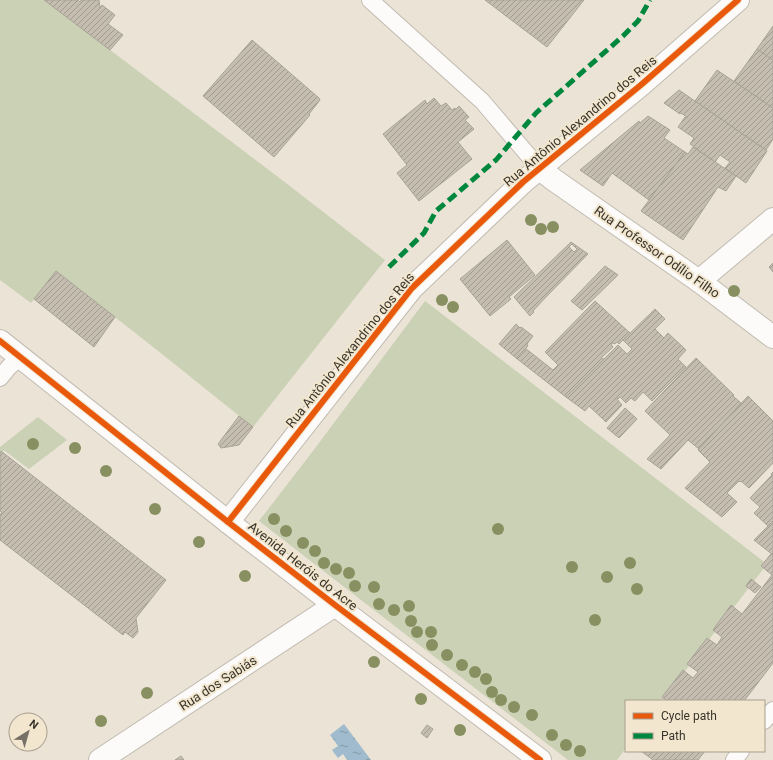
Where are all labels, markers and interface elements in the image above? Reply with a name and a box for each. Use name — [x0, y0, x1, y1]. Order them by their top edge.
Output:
street label: Rua Antônio Alexandrino dos Reis — [500, 52, 660, 189]
street label: Rua Professor Odílio Filho — [591, 203, 723, 301]
street label: Rua Antônio Alexandrino dos Reis — [283, 269, 417, 431]
street label: Avenida Heróis do Acre — [245, 519, 361, 613]
street label: Rua dos Sabiás — [177, 652, 260, 714]
legend — [625, 700, 765, 752]
text: Cycle path — [661, 709, 717, 723]
north arrow — [8, 712, 48, 752]
text: N — [27, 717, 41, 732]
text: Path — [661, 729, 686, 743]

